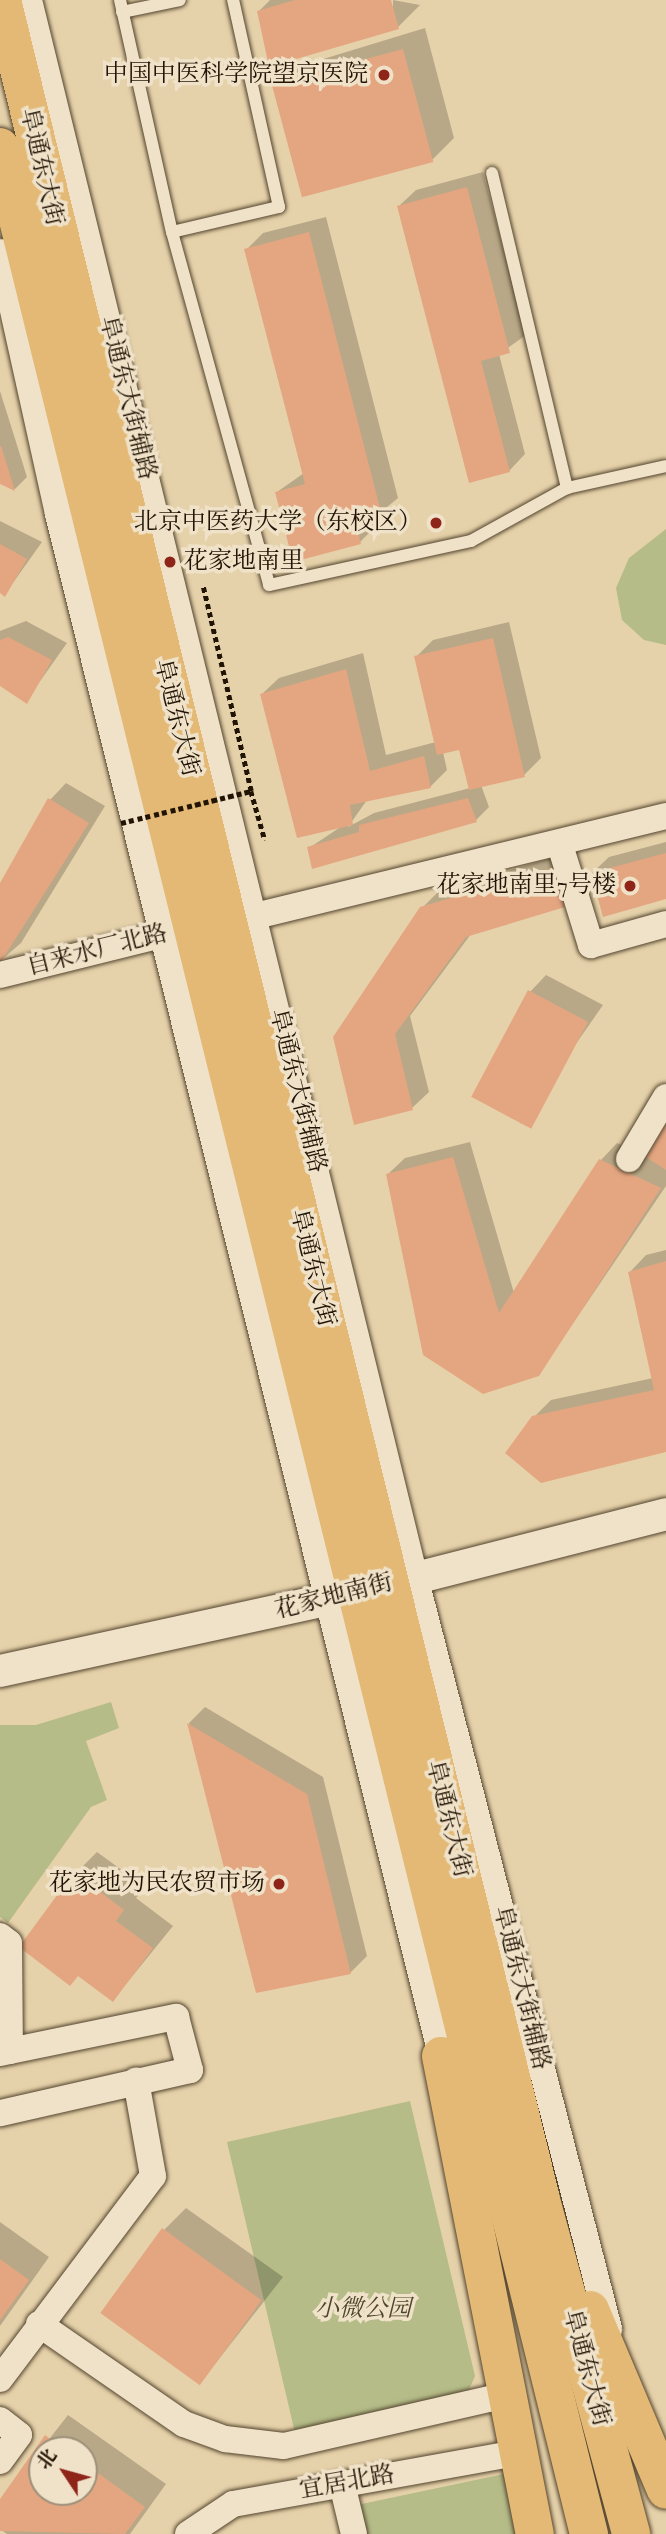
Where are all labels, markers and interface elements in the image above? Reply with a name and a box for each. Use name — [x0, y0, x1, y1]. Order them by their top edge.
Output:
place label: 中国中医科学院望京医院 — [104, 61, 368, 89]
marker: 中国中医科学院望京医院 — [374, 65, 394, 85]
street label: 阜通东大街 — [13, 105, 69, 229]
street label: 阜通东大街辅路 — [93, 313, 161, 483]
place label: 北京中医药大学（东校区） — [134, 509, 422, 537]
marker: 北京中医药大学（东校区） — [428, 515, 444, 531]
place label: 花家地南里 — [184, 548, 304, 576]
marker: 花家地南里 — [162, 554, 178, 570]
street label: 阜通东大街 — [148, 656, 204, 780]
place label: 花家地南里7号楼 — [437, 872, 616, 900]
marker: 花家地南里7号楼 — [622, 878, 638, 894]
street label: 自来水厂北路 — [24, 920, 170, 982]
street label: 阜通东大街辅路 — [263, 1006, 331, 1176]
street label: 阜通东大街 — [284, 1206, 340, 1330]
street label: 花家地南街 — [272, 1569, 396, 1625]
street label: 阜通东大街 — [420, 1757, 476, 1881]
place label: 花家地为民农贸市场 — [49, 1870, 265, 1898]
marker: 花家地为民农贸市场 — [271, 1876, 287, 1892]
street label: 阜通东大街辅路 — [487, 1903, 555, 2073]
park label: 小微公园 — [315, 2296, 411, 2324]
street label: 阜通东大街 — [557, 2306, 615, 2430]
north arrow — [28, 2436, 98, 2506]
text: 北 — [32, 2445, 63, 2475]
street label: 宜居北路 — [297, 2460, 397, 2506]

